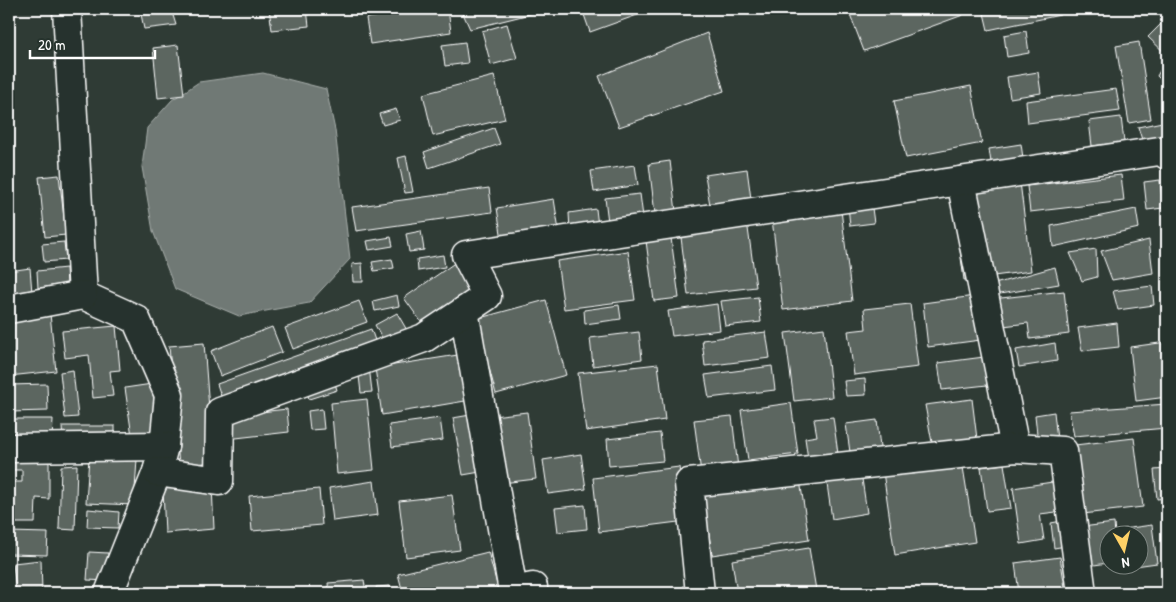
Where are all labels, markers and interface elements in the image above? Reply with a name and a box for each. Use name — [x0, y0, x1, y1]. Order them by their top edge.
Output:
scale bar — [30, 28, 155, 60]
text: 20 m — [38, 34, 65, 55]
north arrow — [1098, 524, 1148, 574]
text: N — [1120, 553, 1131, 573]

